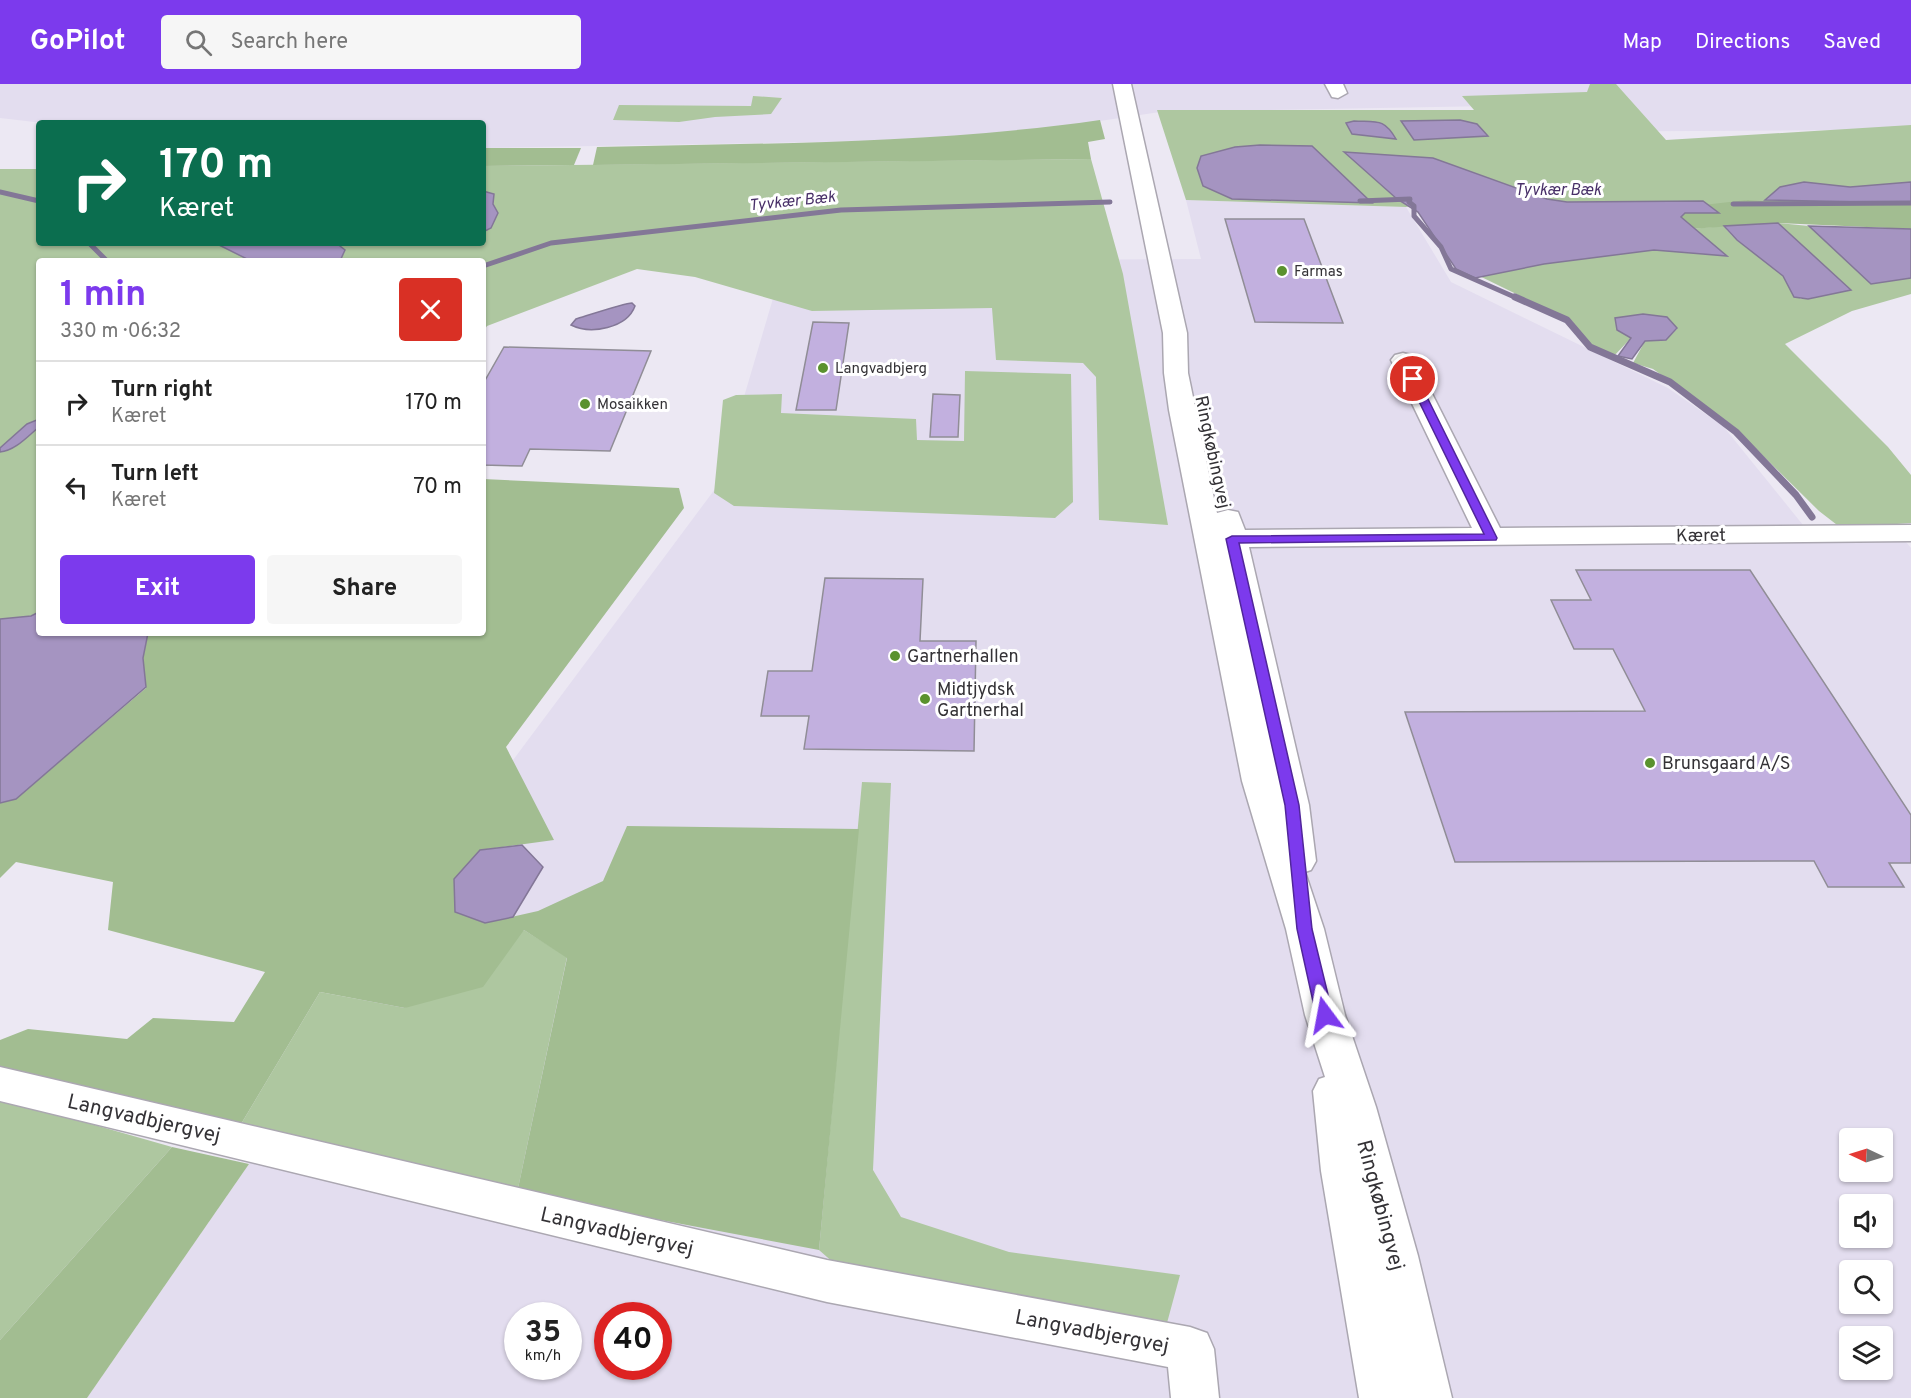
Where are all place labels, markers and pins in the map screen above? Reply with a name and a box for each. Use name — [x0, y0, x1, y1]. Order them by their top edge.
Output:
place label: Farmas — [1294, 263, 1343, 282]
marker: Farmas — [1275, 264, 1289, 278]
pin — [1387, 353, 1438, 404]
place label: Langvadbjerg — [835, 360, 927, 379]
marker: Langvadbjerg — [816, 361, 830, 375]
place label: Mosaikken — [597, 396, 668, 415]
marker: Mosaikken — [578, 397, 592, 411]
place label: Gartnerhallen — [907, 646, 1019, 669]
marker: Gartnerhallen — [888, 649, 902, 663]
place label: Midtjydsk Gartnerhal — [937, 679, 1024, 723]
marker: Midtjydsk Gartnerhal — [918, 692, 932, 706]
place label: Brunsgaard A/S — [1662, 753, 1791, 776]
marker: Brunsgaard A/S — [1643, 756, 1657, 770]

